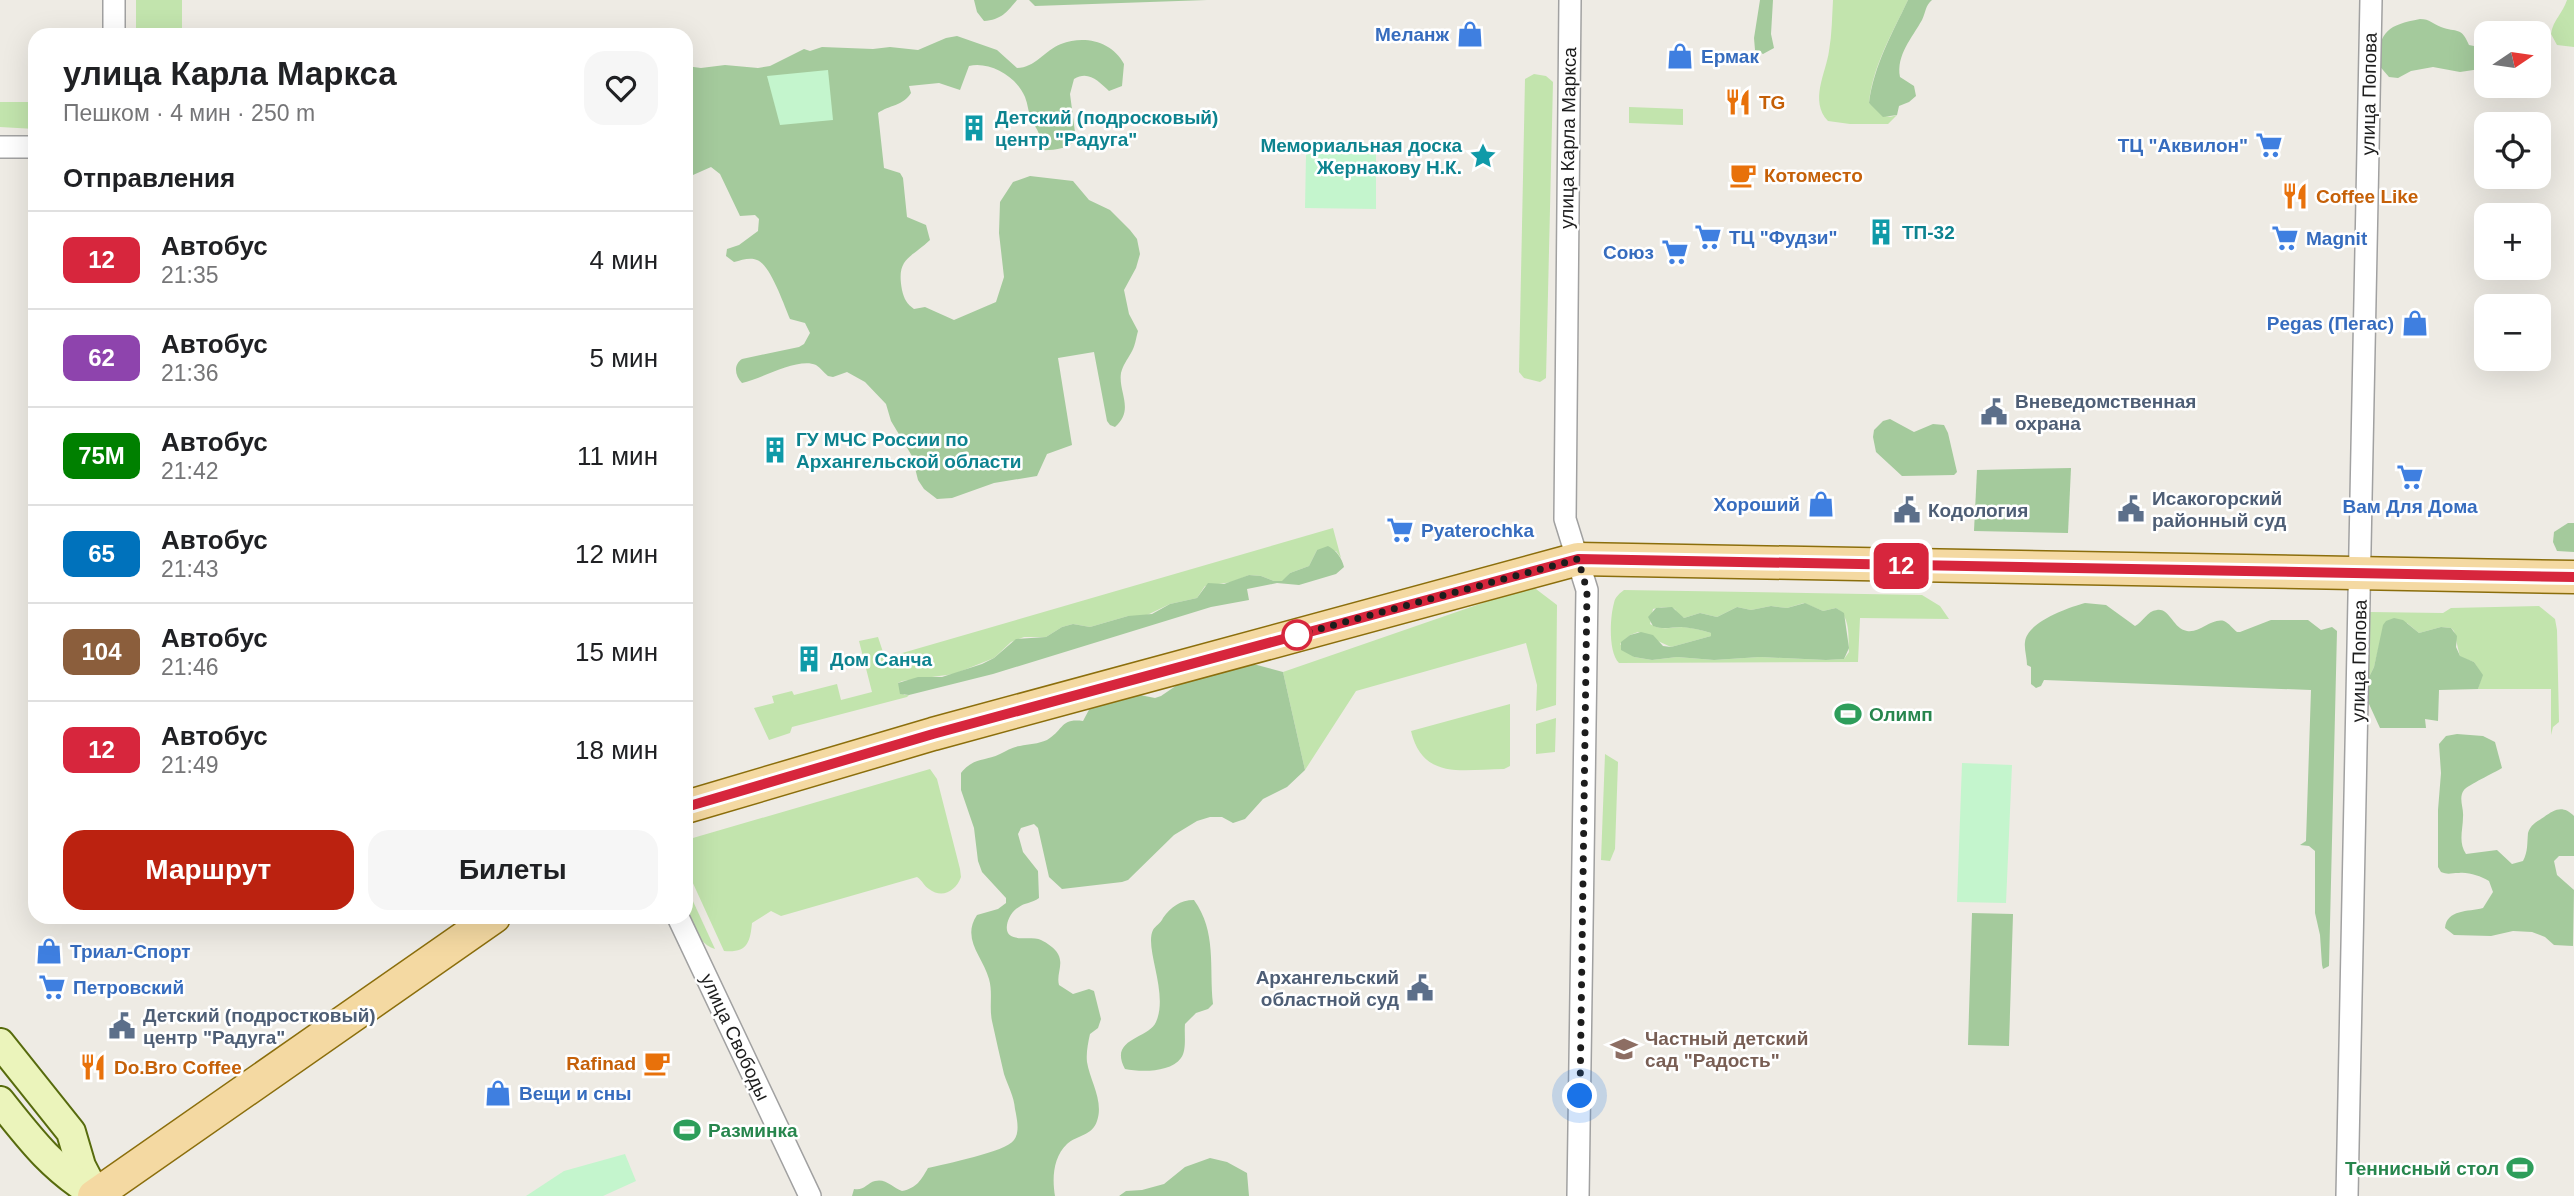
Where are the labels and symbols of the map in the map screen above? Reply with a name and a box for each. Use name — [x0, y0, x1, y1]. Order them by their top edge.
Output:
shop icon: Меланж — [1455, 19, 1485, 49]
north arrow — [2474, 21, 2552, 98]
place label: Меланж — [1375, 24, 1450, 45]
street label: улица Попова — [2357, 32, 2381, 156]
shop icon: Ермак — [1665, 41, 1695, 71]
place label: Ермак — [1701, 46, 1759, 67]
street label: улица Карла Маркса — [1556, 47, 1580, 229]
restaurant icon: TG — [1723, 87, 1753, 117]
place label: TG — [1759, 92, 1785, 113]
place label: Детский (подросковый) центр "Радуга" — [995, 107, 1218, 150]
building icon: Детский (подросковый) центр "Радуга" — [959, 113, 989, 143]
supermarket icon: ТЦ "Аквилон" — [2254, 130, 2284, 160]
place label: Мемориальная доска Жернакову Н.К. — [1260, 135, 1462, 178]
place label: ТЦ "Аквилон" — [2118, 135, 2248, 156]
place icon: Мемориальная доска Жернакову Н.К. — [1468, 141, 1498, 171]
cafe icon: Котоместо — [1728, 160, 1758, 190]
place label: Котоместо — [1764, 165, 1863, 186]
restaurant icon: Coffee Like — [2280, 181, 2310, 211]
place label: Coffee Like — [2316, 186, 2418, 207]
building icon: ТП-32 — [1866, 217, 1896, 247]
supermarket icon: ТЦ "Фудзи" — [1693, 222, 1723, 252]
place label: ТП-32 — [1902, 222, 1955, 243]
supermarket icon: Magnit — [2270, 223, 2300, 253]
place label: ТЦ "Фудзи" — [1729, 227, 1838, 248]
place label: Magnit — [2306, 228, 2368, 249]
supermarket icon: Союз — [1660, 237, 1690, 267]
place label: Союз — [1603, 242, 1654, 263]
shop icon: Pegas (Пегас) — [2400, 308, 2430, 338]
place label: Pegas (Пегас) — [2267, 313, 2394, 334]
place label: Вневедомственная охрана — [2015, 391, 2196, 434]
public building icon: Вневедомственная охрана — [1979, 397, 2009, 427]
place label: ГУ МЧС России по Архангельской области — [796, 429, 1021, 472]
building icon: ГУ МЧС России по Архангельской области — [760, 435, 790, 465]
supermarket icon: Вам Для Дома — [2395, 462, 2425, 492]
place label: Исакогорский районный суд — [2152, 488, 2286, 531]
shop icon: Хороший — [1806, 489, 1836, 519]
place label: Хороший — [1714, 494, 1800, 515]
public building icon: Исакогорский районный суд — [2116, 494, 2146, 524]
public building icon: Кодология — [1892, 495, 1922, 525]
place label: Вам Для Дома — [2342, 496, 2478, 517]
place label: Кодология — [1928, 500, 2028, 521]
supermarket icon: Pyaterochka — [1385, 515, 1415, 545]
place label: Pyaterochka — [1421, 520, 1534, 541]
line badge: 12 — [1870, 543, 1932, 589]
street label: улица Попова — [2347, 599, 2371, 723]
unlabelled marker — [1282, 620, 1312, 650]
building icon: Дом Санча — [794, 644, 824, 674]
place label: Дом Санча — [830, 649, 932, 670]
sports icon: Олимп — [1833, 699, 1863, 729]
place label: Олимп — [1869, 704, 1933, 725]
shop icon: Триал-Спорт — [34, 936, 64, 966]
place label: Триал-Спорт — [70, 941, 191, 962]
place label: Архангельский областной суд — [1256, 967, 1399, 1010]
street label: улица Свободы — [696, 970, 774, 1104]
supermarket icon: Петровский — [37, 972, 67, 1002]
public building icon: Архангельский областной суд — [1405, 973, 1435, 1003]
place label: Петровский — [73, 977, 184, 998]
place label: Детский (подростковый) центр "Радуга" — [143, 1005, 376, 1048]
public building icon: Детский (подростковый) центр "Радуга" — [107, 1011, 137, 1041]
place label: Частный детский сад "Радость" — [1645, 1028, 1808, 1071]
school or university icon: Частный детский сад "Радость" — [1609, 1034, 1639, 1064]
cafe icon: Rafinad — [642, 1048, 672, 1078]
restaurant icon: Do.Bro Coffee — [78, 1052, 108, 1082]
place label: Rafinad — [566, 1053, 636, 1074]
place label: Do.Bro Coffee — [114, 1057, 242, 1078]
shop icon: Вещи и сны — [483, 1078, 513, 1108]
your location — [1562, 1078, 1597, 1113]
place label: Вещи и сны — [519, 1083, 632, 1104]
sports icon: Разминка — [672, 1115, 702, 1145]
place label: Разминка — [708, 1120, 798, 1141]
sports icon: Теннисный стол — [2505, 1153, 2535, 1183]
place label: Теннисный стол — [2345, 1158, 2499, 1179]

